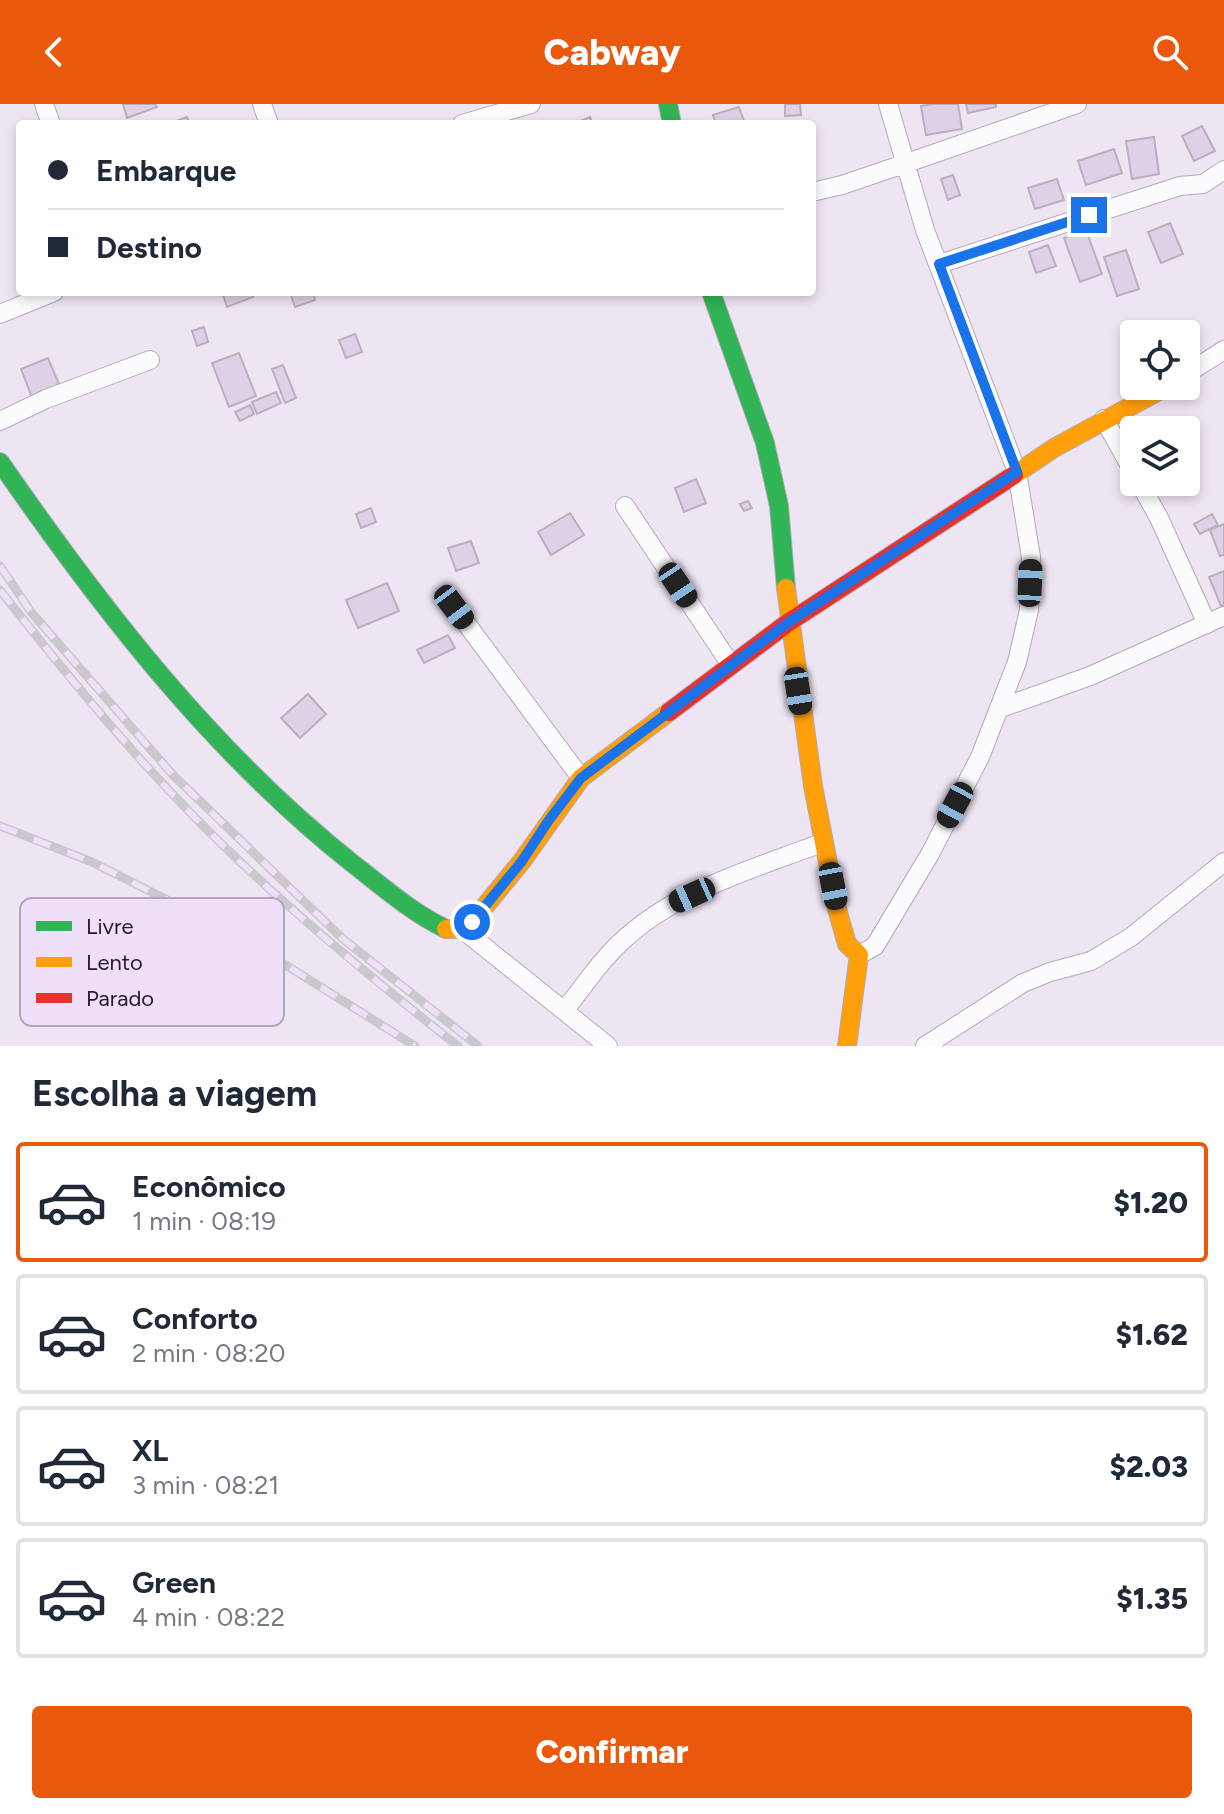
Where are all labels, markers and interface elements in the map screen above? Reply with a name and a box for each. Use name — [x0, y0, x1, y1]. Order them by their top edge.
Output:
icon: back — [32, 30, 76, 74]
icon: search — [1148, 30, 1192, 74]
text: Cabway — [544, 31, 680, 74]
text: Embarque — [96, 152, 237, 189]
route end — [1071, 197, 1107, 233]
text: Destino — [96, 229, 202, 266]
map controls — [1120, 320, 1200, 496]
button: locate — [1120, 320, 1200, 400]
button: layers — [1120, 416, 1200, 496]
car — [655, 558, 701, 612]
car — [1017, 559, 1043, 607]
car — [430, 581, 478, 633]
car — [782, 665, 814, 717]
car — [933, 778, 977, 832]
car — [817, 860, 849, 912]
car — [665, 874, 719, 916]
legend — [20, 898, 284, 1026]
route start — [454, 904, 490, 940]
text: Livre — [86, 913, 133, 940]
text: Lento — [86, 949, 143, 976]
text: Parado — [86, 985, 154, 1012]
text: Escolha a viagem — [32, 1072, 317, 1115]
icon: car — [36, 1166, 108, 1238]
text: Econômico — [132, 1168, 286, 1205]
text: $1.20 — [1114, 1184, 1188, 1221]
text: 1 min · 08:19 — [132, 1205, 276, 1237]
icon: car — [36, 1298, 108, 1370]
text: Conforto — [132, 1300, 258, 1337]
text: $1.62 — [1115, 1316, 1188, 1353]
text: 2 min · 08:20 — [132, 1337, 285, 1369]
icon: car — [36, 1430, 108, 1502]
text: XL — [132, 1432, 168, 1469]
text: $2.03 — [1109, 1448, 1188, 1485]
text: 3 min · 08:21 — [132, 1469, 279, 1501]
icon: car — [36, 1562, 108, 1634]
text: Green — [132, 1564, 216, 1601]
text: $1.35 — [1116, 1580, 1188, 1617]
text: 4 min · 08:22 — [132, 1601, 285, 1633]
button: Confirmar — [32, 1706, 1192, 1798]

